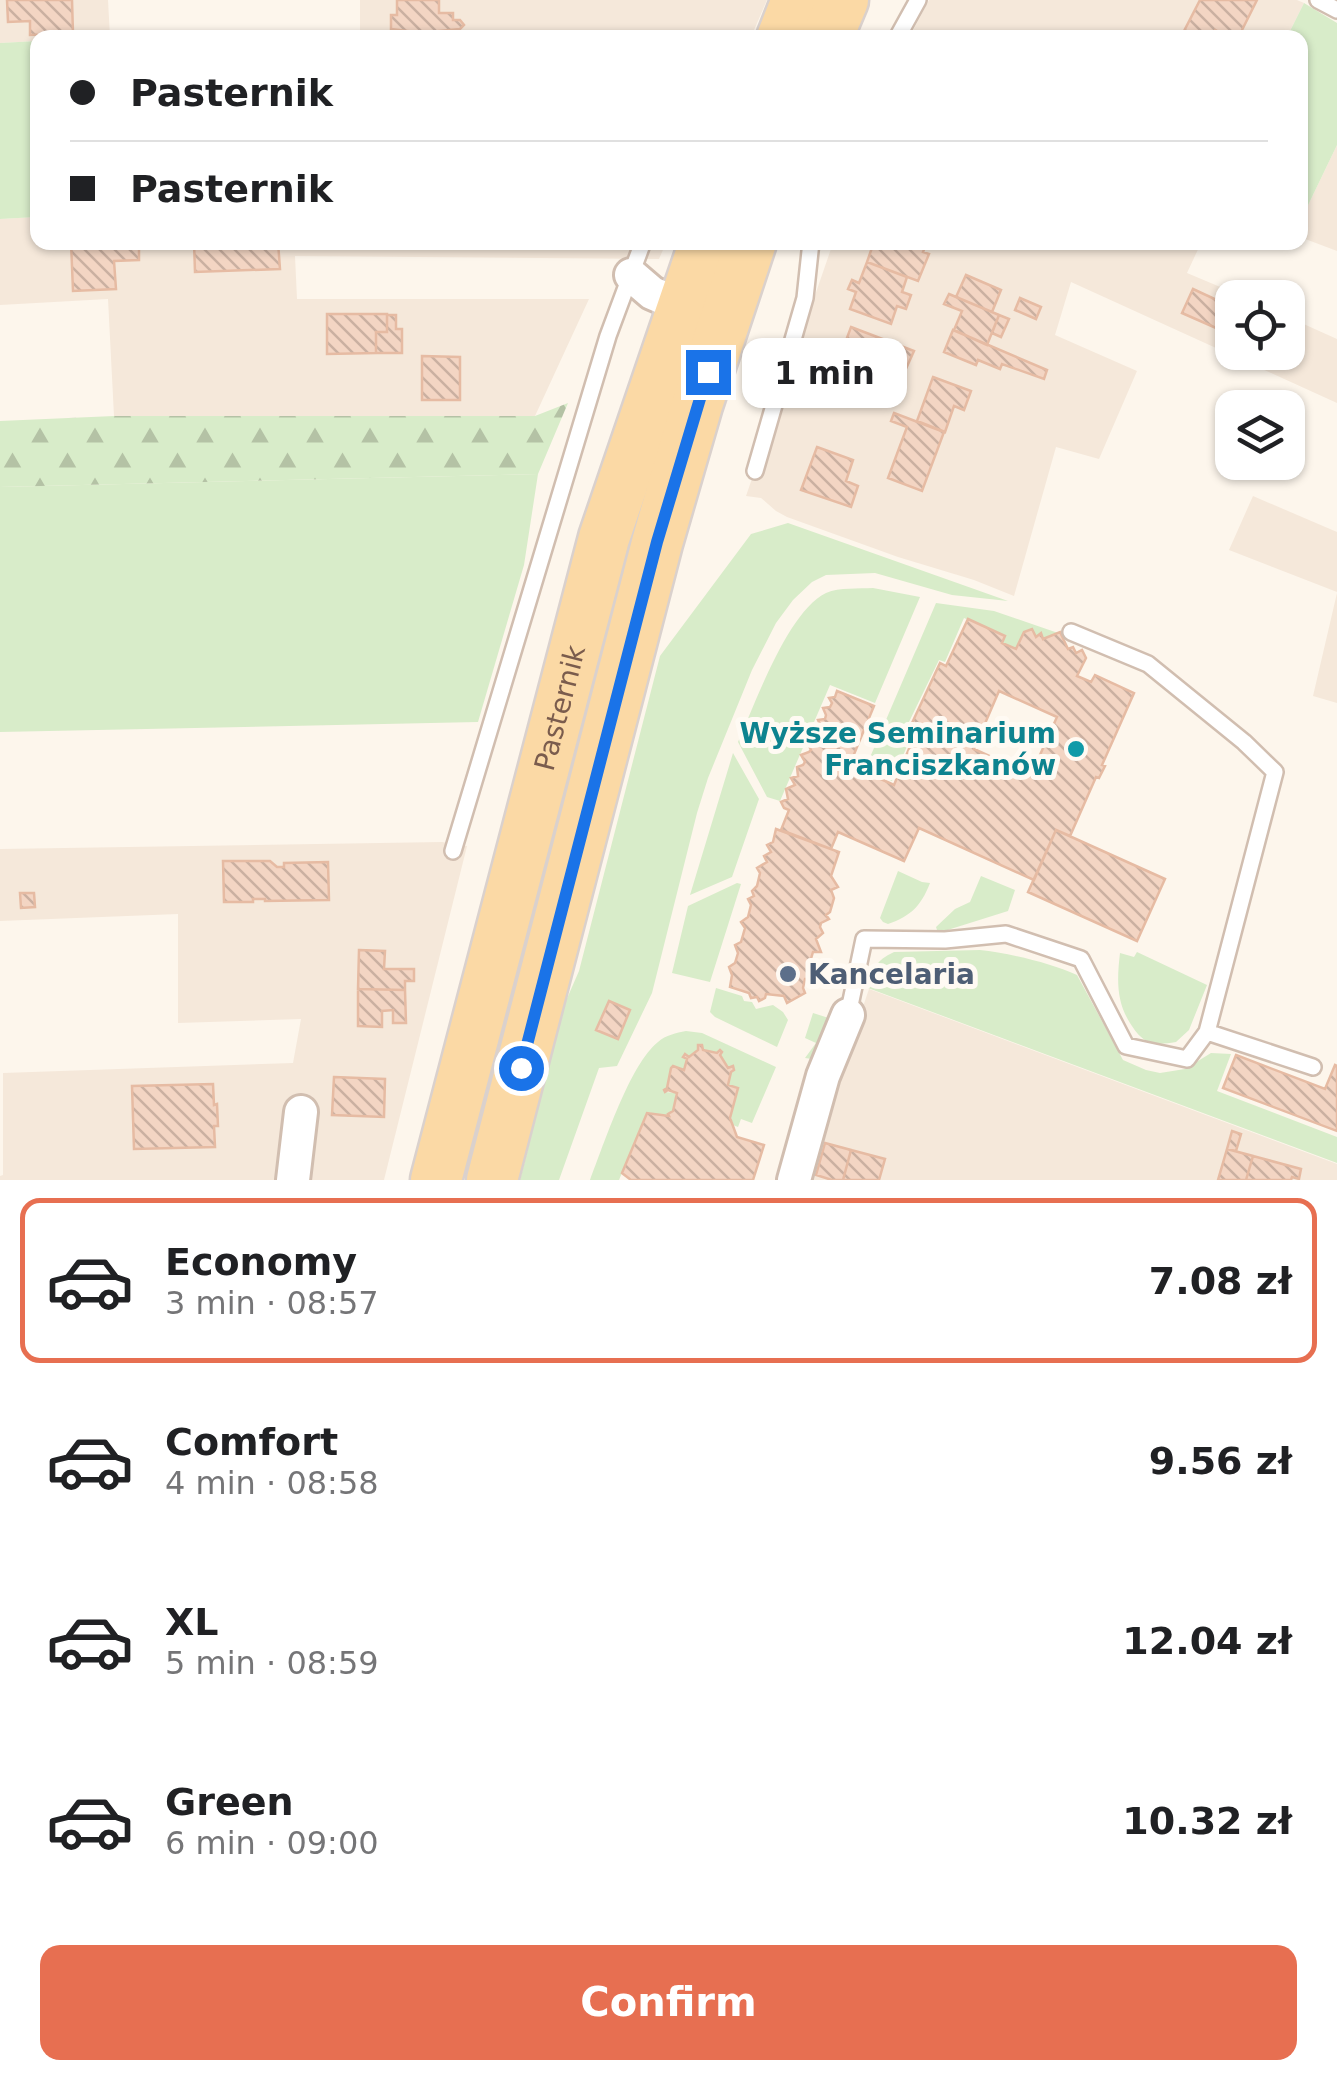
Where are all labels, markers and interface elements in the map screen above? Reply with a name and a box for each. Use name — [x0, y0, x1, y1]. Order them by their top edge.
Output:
text: Pasternik — [130, 71, 333, 115]
text: Pasternik — [130, 167, 333, 211]
map controls — [1215, 280, 1305, 480]
button: locate — [1215, 280, 1305, 370]
callout: 1 min — [743, 337, 908, 407]
route end — [686, 350, 731, 395]
text: 1 min — [774, 354, 875, 392]
button: layers — [1215, 390, 1305, 480]
street label: Pasternik — [527, 641, 592, 774]
place label: Wyższe Seminarium Franciszkanów — [740, 717, 1056, 782]
marker: Wyższe Seminarium Franciszkanów — [1065, 738, 1087, 760]
place label: Kancelaria — [808, 958, 975, 991]
marker: Kancelaria — [777, 963, 799, 985]
route start — [499, 1046, 544, 1091]
icon: car — [45, 1236, 135, 1326]
text: Economy — [165, 1240, 357, 1284]
text: 7.08 zł — [1149, 1259, 1292, 1303]
text: 3 min · 08:57 — [165, 1284, 379, 1322]
icon: car — [45, 1416, 135, 1506]
text: Comfort — [165, 1420, 338, 1464]
text: 9.56 zł — [1149, 1439, 1292, 1483]
text: 4 min · 08:58 — [165, 1464, 379, 1502]
icon: car — [45, 1596, 135, 1686]
text: XL — [165, 1600, 219, 1644]
text: 12.04 zł — [1122, 1619, 1292, 1663]
text: 5 min · 08:59 — [165, 1644, 379, 1682]
icon: car — [45, 1776, 135, 1866]
text: Green — [165, 1780, 294, 1824]
text: 10.32 zł — [1122, 1799, 1292, 1843]
text: 6 min · 09:00 — [165, 1824, 379, 1862]
button: Confirm — [40, 1945, 1297, 2060]

